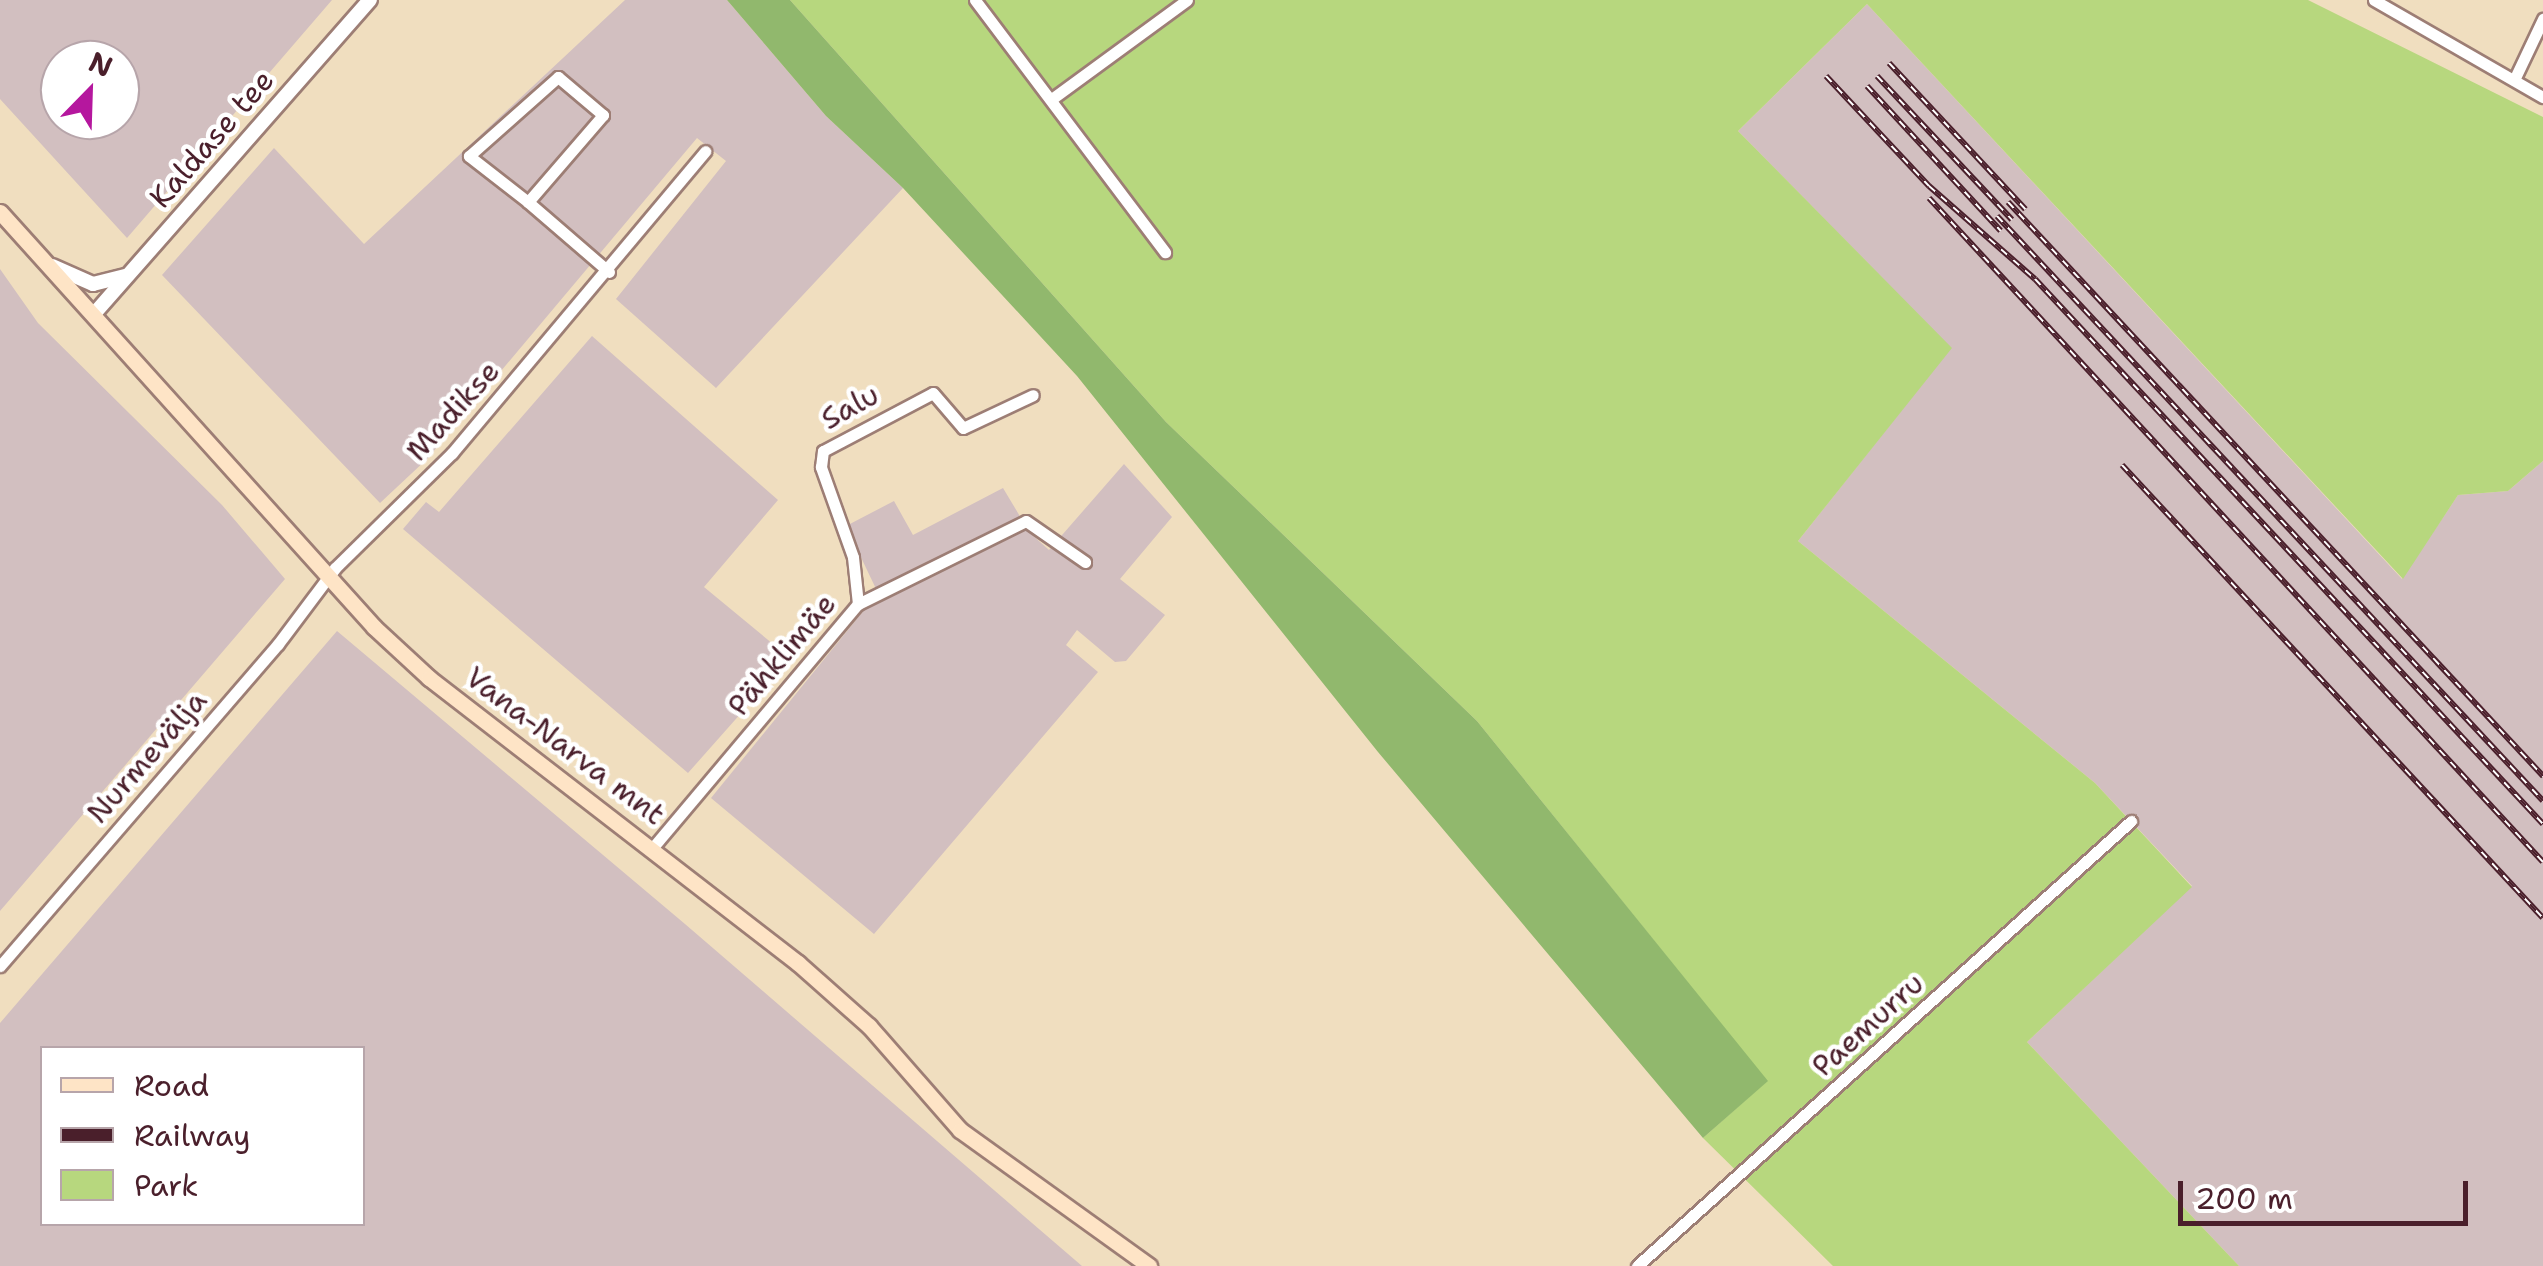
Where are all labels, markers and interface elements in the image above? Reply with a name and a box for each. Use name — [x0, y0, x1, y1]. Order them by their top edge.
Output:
north arrow — [40, 40, 140, 140]
text: N — [83, 42, 119, 86]
street label: Kaldase tee — [142, 63, 282, 215]
street label: Madikse — [399, 354, 507, 468]
street label: Salu — [815, 377, 885, 437]
street label: Pähklimäe — [720, 587, 844, 723]
street label: Vana-Narva mnt — [458, 659, 672, 833]
street label: Nurmevälja — [79, 683, 215, 831]
street label: Paemurru — [1805, 966, 1931, 1084]
legend — [40, 1046, 365, 1226]
text: Road — [134, 1065, 209, 1106]
text: Railway — [134, 1115, 250, 1156]
scale bar — [2183, 1161, 2473, 1223]
text: Park — [134, 1165, 198, 1206]
text: 200 m — [2195, 1178, 2293, 1219]

